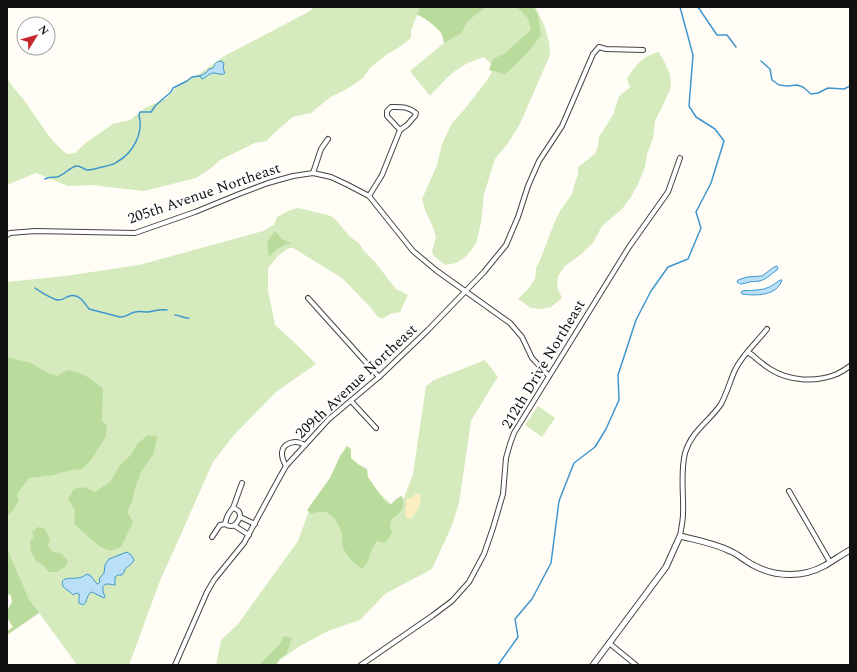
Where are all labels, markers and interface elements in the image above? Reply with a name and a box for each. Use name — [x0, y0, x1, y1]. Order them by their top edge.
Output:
north arrow — [16, 16, 56, 56]
text: N — [34, 22, 53, 39]
street label: 205th Avenue Northeast — [125, 157, 284, 230]
street label: 212th Drive Northeast — [496, 295, 591, 433]
street label: 209th Avenue Northeast — [290, 318, 423, 444]

